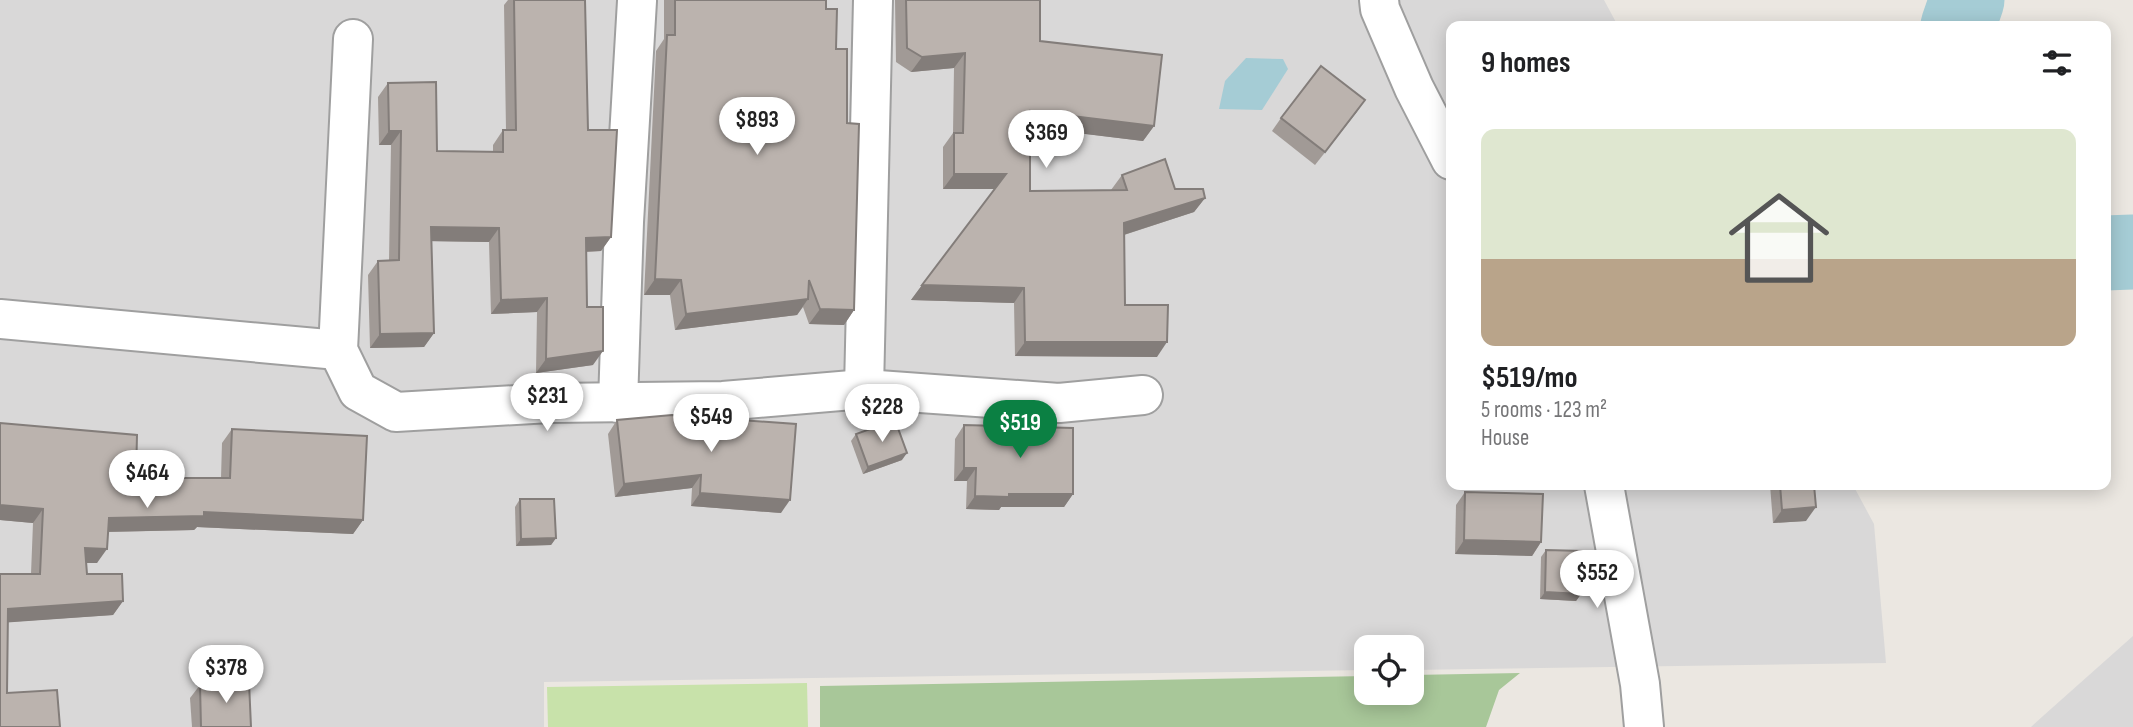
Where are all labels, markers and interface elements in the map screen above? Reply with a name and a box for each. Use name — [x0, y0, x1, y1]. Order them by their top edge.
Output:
icon: filters — [2038, 44, 2076, 82]
text: 9 homes — [1481, 45, 1571, 81]
pin: $893 — [716, 97, 798, 157]
text: $893 — [735, 106, 779, 134]
pin: $369 — [1005, 110, 1087, 170]
text: $369 — [1024, 119, 1068, 147]
icon: home — [1716, 175, 1842, 301]
text: $519/mo — [1481, 360, 1577, 396]
pin: $231 — [506, 374, 588, 433]
text: $231 — [526, 382, 568, 410]
pin: $228 — [841, 384, 923, 444]
text: $228 — [861, 393, 903, 421]
pin: $549 — [670, 394, 752, 454]
text: 5 rooms · 123 m² — [1481, 396, 1607, 424]
pin: $519 — [979, 400, 1061, 460]
text: $549 — [689, 403, 733, 431]
text: $519 — [999, 409, 1041, 437]
text: House — [1481, 424, 1529, 452]
pin: $464 — [106, 450, 188, 510]
text: $464 — [125, 459, 169, 487]
pin: $552 — [1556, 550, 1638, 610]
text: $552 — [1576, 559, 1618, 587]
map controls — [1354, 635, 1424, 705]
button: locate — [1354, 635, 1424, 705]
pin: $378 — [185, 646, 267, 705]
text: $378 — [205, 654, 247, 682]

